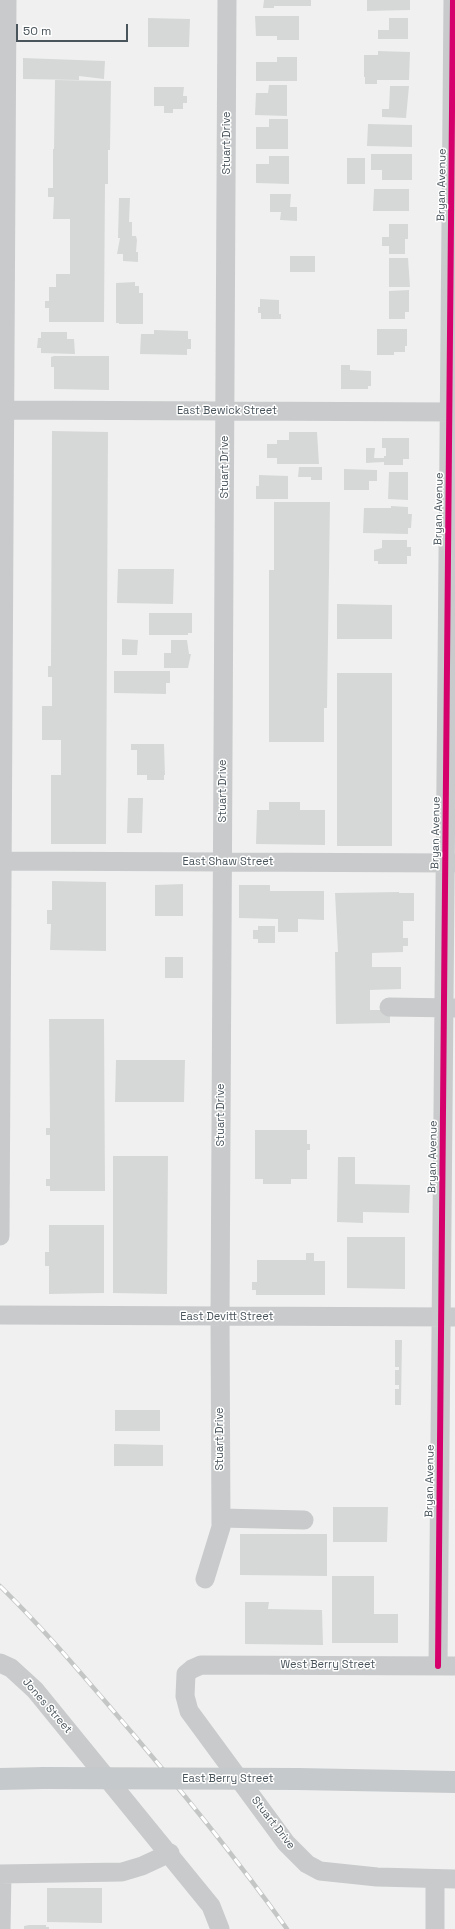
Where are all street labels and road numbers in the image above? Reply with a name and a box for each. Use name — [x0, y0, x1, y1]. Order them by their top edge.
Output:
street label: Stuart Drive — [220, 111, 234, 175]
street label: Bryan Avenue — [435, 148, 449, 222]
street label: East Bewick Street — [177, 404, 277, 418]
street label: Stuart Drive — [218, 435, 232, 499]
street label: Bryan Avenue — [432, 472, 446, 546]
street label: Stuart Drive — [216, 759, 230, 823]
street label: Bryan Avenue — [429, 796, 443, 870]
street label: East Shaw Street — [183, 855, 273, 869]
street label: Stuart Drive — [214, 1083, 228, 1147]
street label: Bryan Avenue — [426, 1120, 440, 1194]
street label: East Devitt Street — [180, 1310, 274, 1324]
street label: Stuart Drive — [213, 1407, 227, 1471]
street label: Bryan Avenue — [423, 1444, 437, 1518]
street label: West Berry Street — [281, 1658, 375, 1672]
street label: Jones Street — [20, 1676, 74, 1736]
street label: East Berry Street — [182, 1772, 274, 1786]
street label: Stuart Drive — [248, 1794, 298, 1852]

